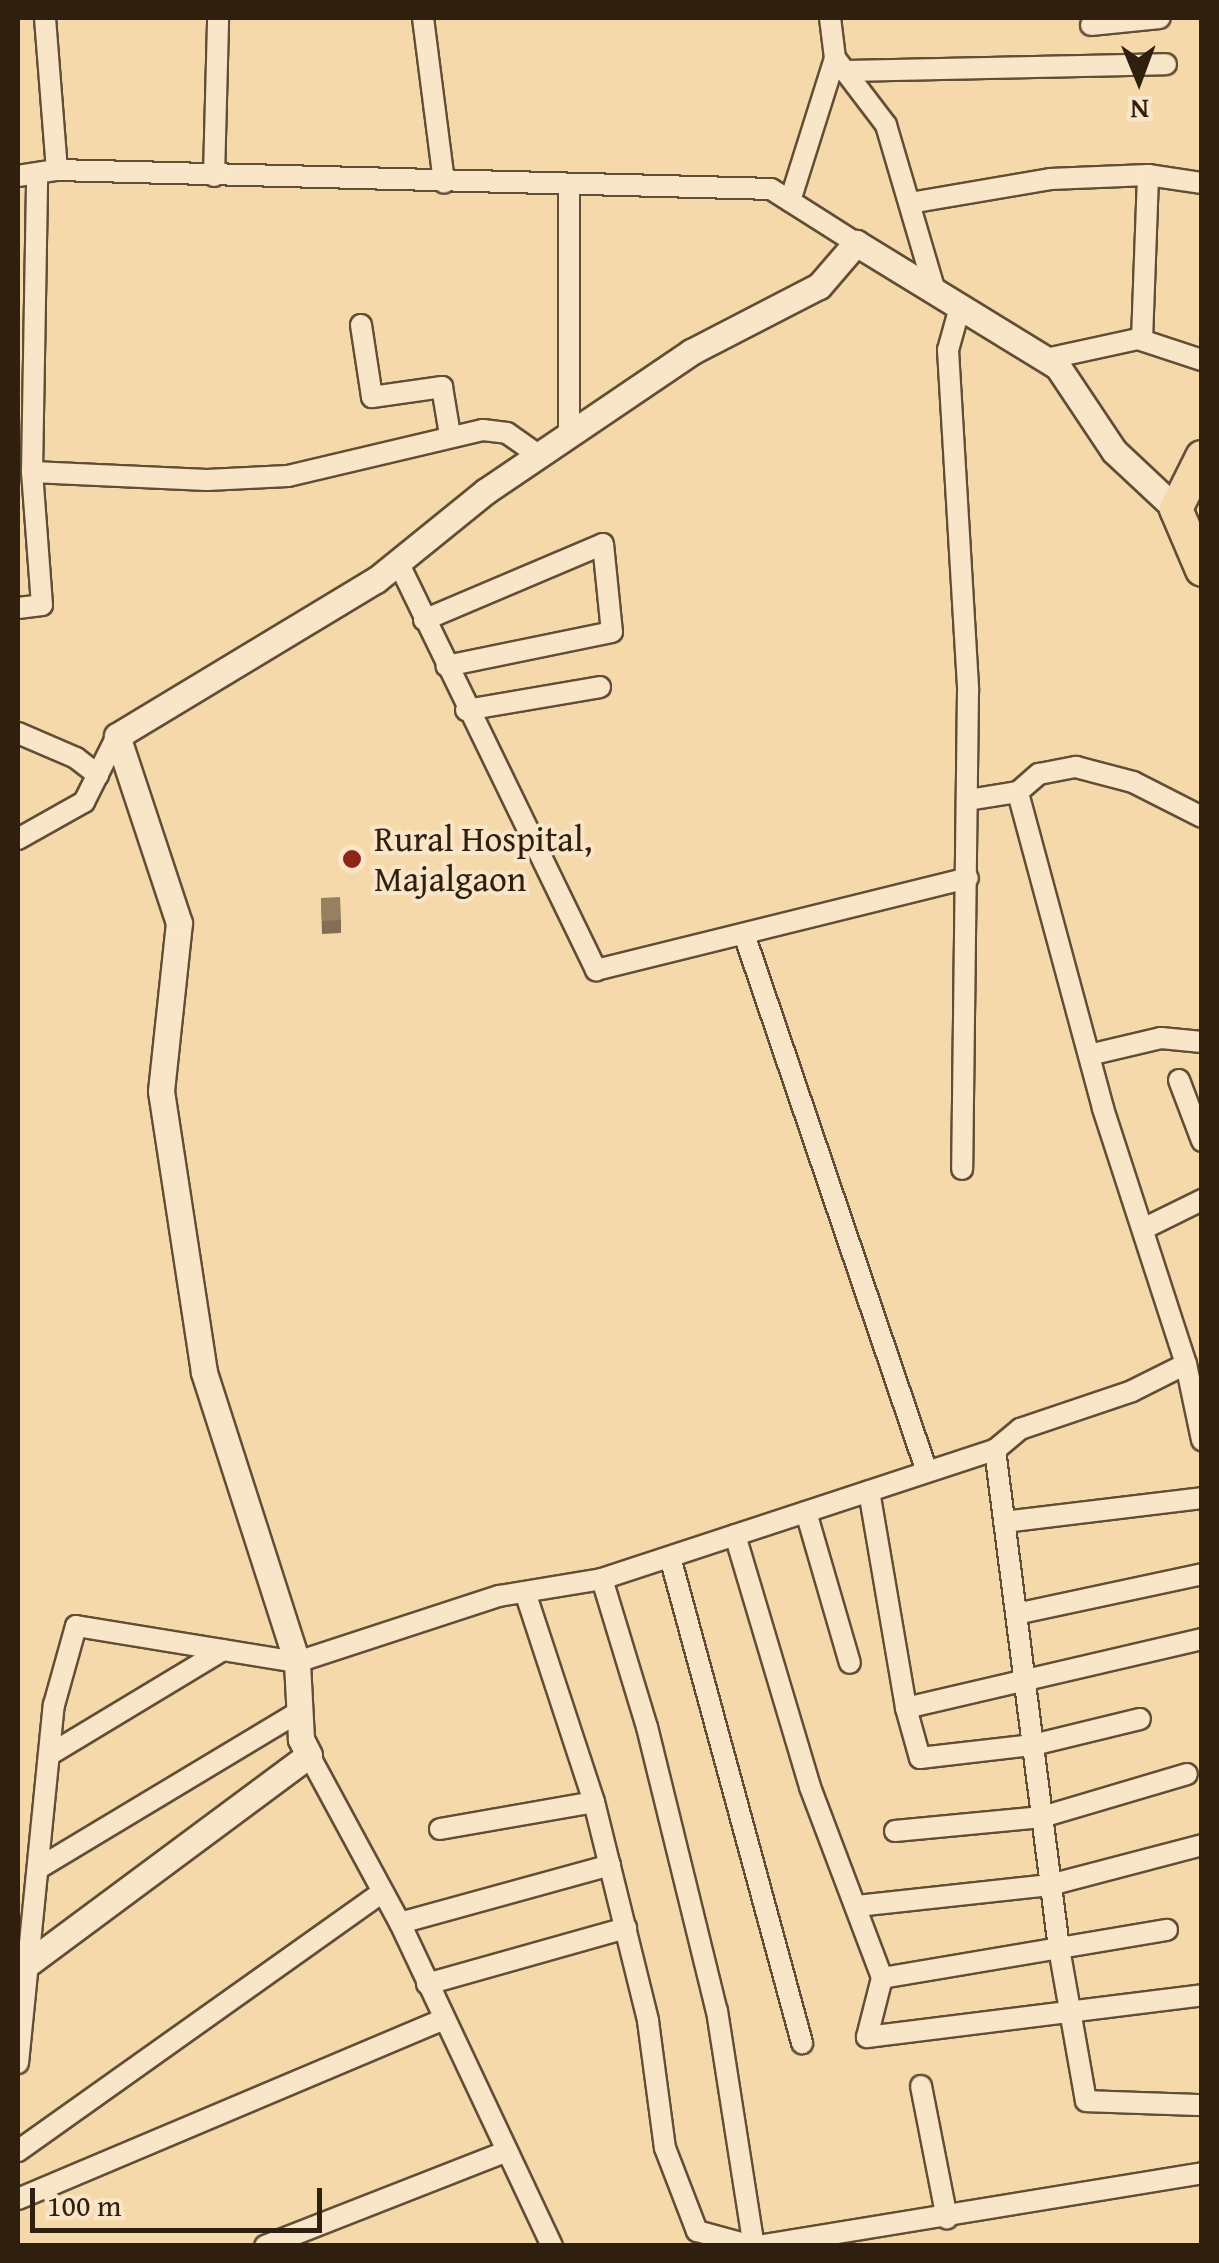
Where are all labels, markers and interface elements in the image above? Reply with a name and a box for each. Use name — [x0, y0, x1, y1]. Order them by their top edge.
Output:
north arrow — [1089, 30, 1189, 130]
text: N — [1130, 90, 1149, 131]
place label: Rural Hospital, Majalgaon — [374, 818, 592, 900]
marker: Rural Hospital, Majalgaon — [339, 846, 365, 872]
scale bar — [35, 2168, 328, 2230]
text: 100 m — [47, 2183, 121, 2227]

